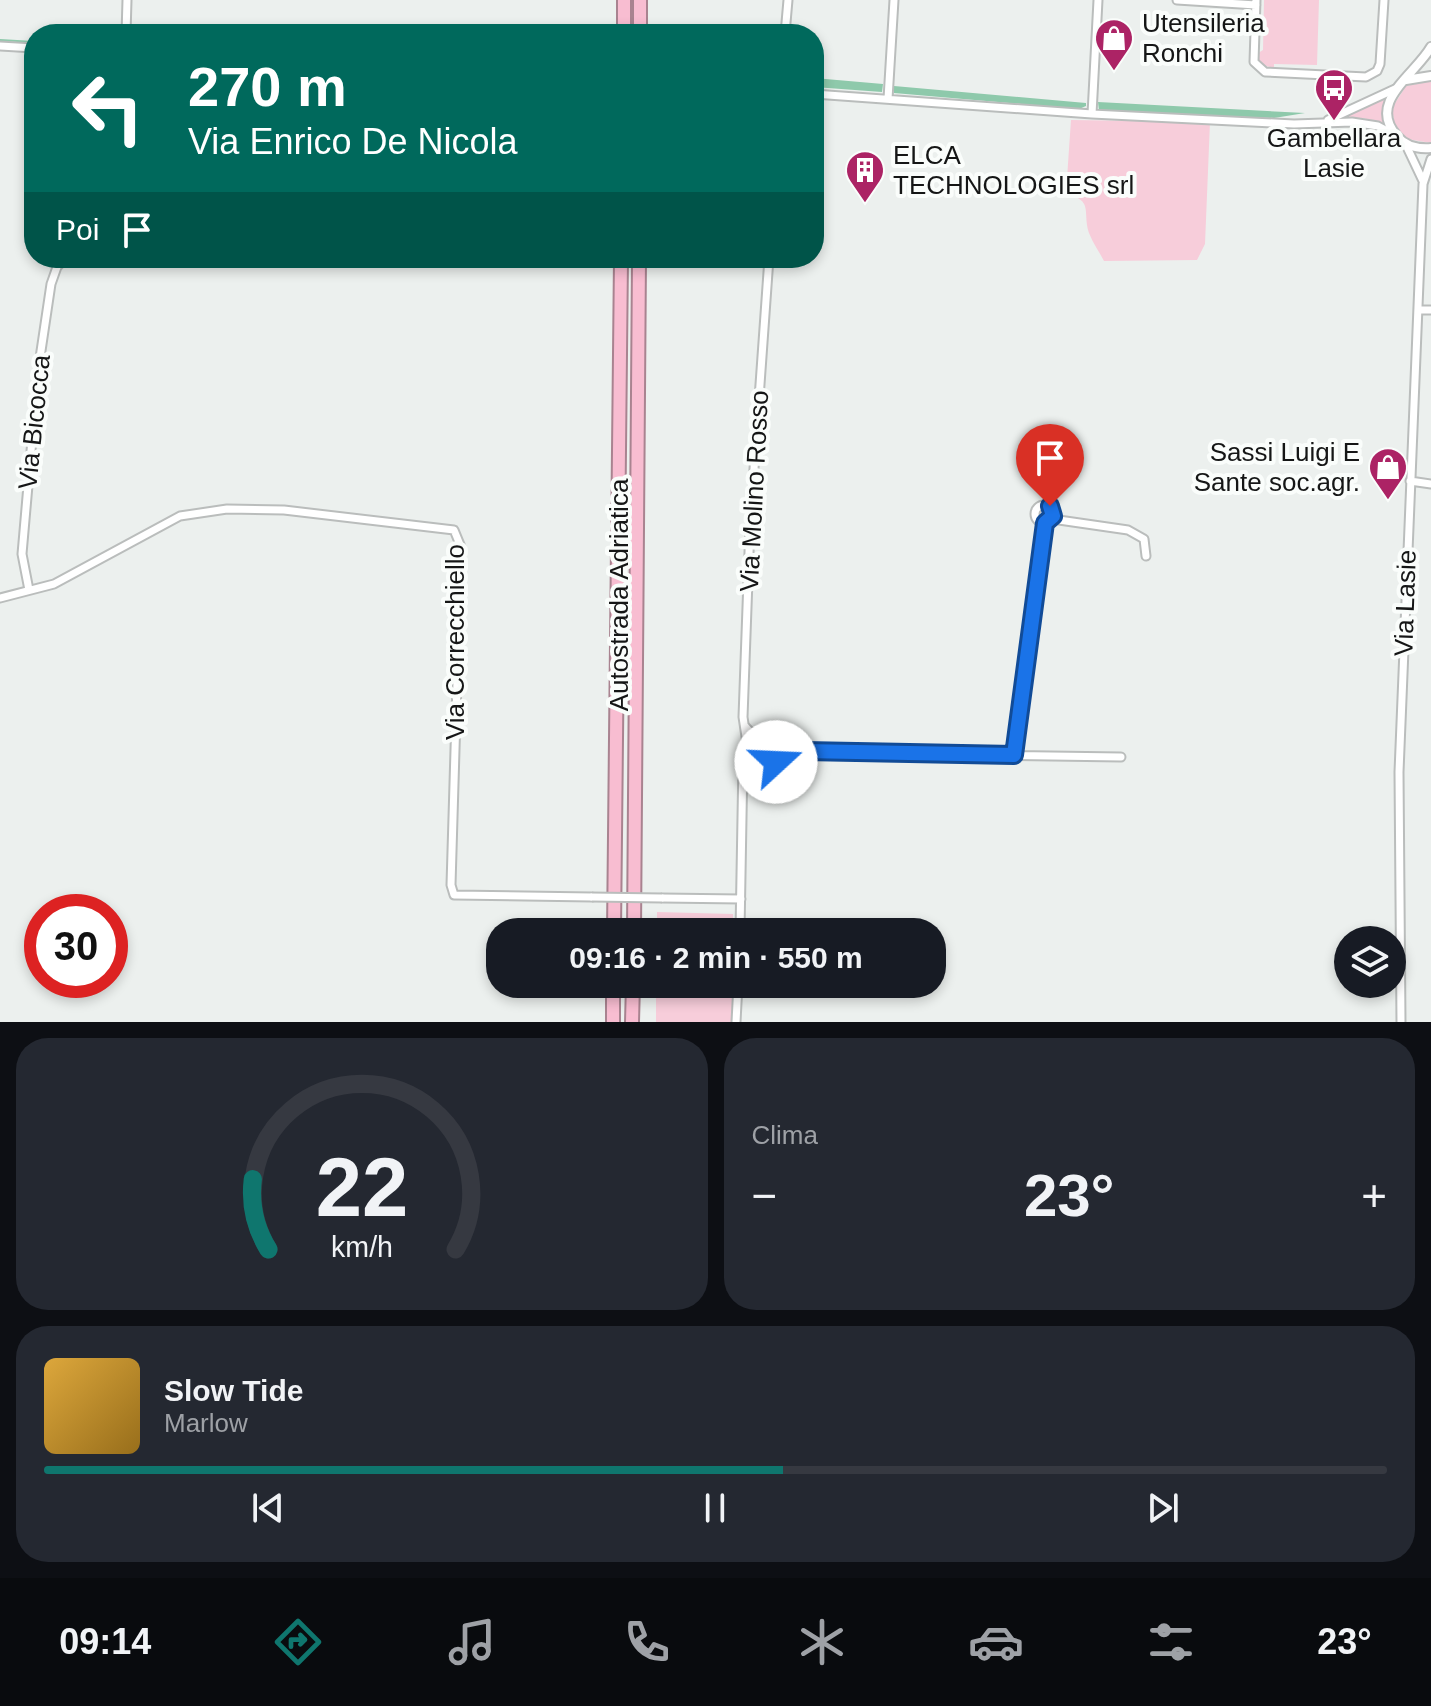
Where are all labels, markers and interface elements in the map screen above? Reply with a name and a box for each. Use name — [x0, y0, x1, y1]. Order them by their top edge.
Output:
place label: Utensileria Ronchi — [1142, 8, 1265, 68]
shop icon: Utensileria Ronchi — [1093, 17, 1135, 72]
text: 270 m — [188, 55, 347, 118]
icon: left — [56, 56, 160, 160]
bus stop icon: Gambellara Lasie — [1313, 67, 1355, 122]
text: Via Enrico De Nicola — [188, 121, 517, 162]
place label: Gambellara Lasie — [1267, 123, 1402, 183]
place label: ELCA TECHNOLOGIES srl — [893, 140, 1134, 200]
building icon: ELCA TECHNOLOGIES srl — [844, 149, 886, 204]
icon: arrive — [115, 208, 159, 252]
text: Poi — [56, 213, 99, 246]
street label: Via Bicocca — [12, 353, 56, 491]
street label: Via Molino Rosso — [734, 389, 774, 593]
pin — [1016, 424, 1084, 506]
icon: arrive — [1028, 436, 1072, 480]
place label: Sassi Luigi E Sante soc.agr. — [1194, 437, 1360, 497]
shop icon: Sassi Luigi E Sante soc.agr. — [1367, 446, 1409, 501]
street label: Autostrada Adriatica — [604, 478, 634, 711]
street label: Via Correcchiello — [440, 544, 470, 740]
street label: Via Lasie — [1388, 549, 1422, 657]
position arrow — [734, 720, 818, 804]
speed limit sign: 30 — [24, 894, 128, 998]
map controls — [1334, 926, 1406, 998]
button: layers — [1334, 926, 1406, 998]
text: 09:16 · 2 min · 550 m — [569, 941, 863, 974]
text: Clima — [752, 1120, 818, 1150]
text: 22 — [315, 1141, 408, 1234]
text: 23° — [1024, 1162, 1115, 1229]
text: − — [752, 1171, 777, 1220]
text: + — [1361, 1171, 1387, 1220]
text: km/h — [331, 1231, 393, 1263]
text: Slow Tide — [164, 1374, 303, 1407]
text: Marlow — [164, 1408, 248, 1438]
icon: previous — [246, 1486, 290, 1530]
icon: pause — [693, 1486, 737, 1530]
icon: next — [1141, 1486, 1185, 1530]
icon: directions — [270, 1614, 326, 1670]
icon: music — [444, 1614, 500, 1670]
icon: phone — [619, 1614, 675, 1670]
icon: climate — [794, 1614, 850, 1670]
icon: car — [968, 1614, 1024, 1670]
icon: filters — [1143, 1614, 1199, 1670]
text: 09:14 — [59, 1621, 151, 1662]
text: 23° — [1317, 1621, 1372, 1662]

